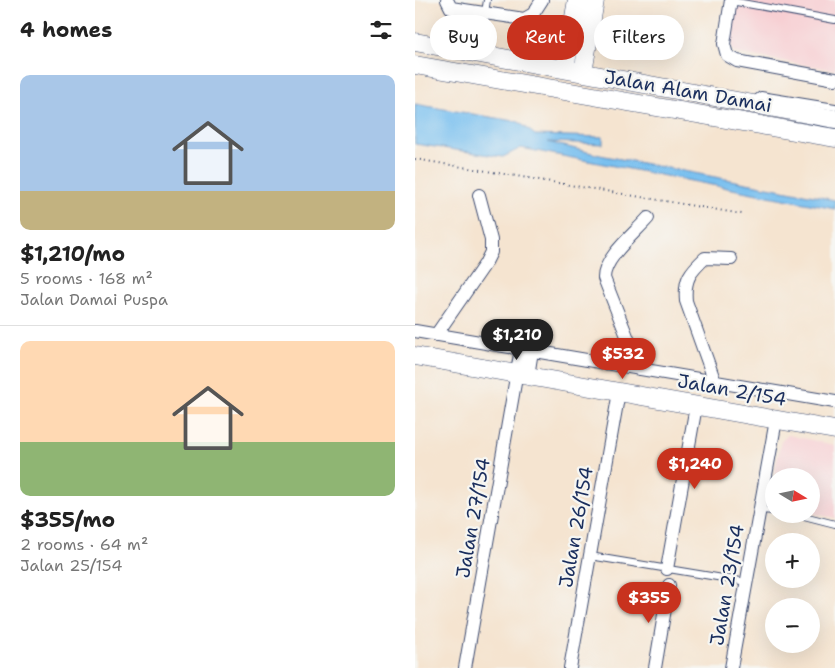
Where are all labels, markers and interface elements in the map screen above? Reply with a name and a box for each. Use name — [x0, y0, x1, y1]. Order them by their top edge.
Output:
chip: Buy — [430, 15, 497, 60]
chip: Rent — [507, 15, 584, 60]
chip: Filters — [594, 15, 684, 60]
text: 4 homes — [20, 16, 112, 44]
icon: filters — [367, 16, 395, 44]
street label: Jalan Alam Damai — [602, 64, 774, 118]
icon: home — [163, 108, 253, 198]
text: $1,210/mo — [20, 240, 125, 268]
text: 5 rooms · 168 m² — [20, 268, 153, 289]
text: Jalan Damai Puspa — [20, 289, 168, 310]
pin: $1,210 — [476, 318, 558, 361]
text: $1,210 — [492, 324, 542, 345]
pin: $532 — [593, 338, 653, 380]
text: $532 — [602, 343, 644, 364]
street label: Jalan 2/154 — [676, 368, 788, 412]
icon: home — [163, 373, 253, 463]
pin: $1,240 — [654, 448, 736, 490]
text: $1,240 — [668, 453, 722, 474]
street label: Jalan 27/154 — [450, 456, 496, 580]
street label: Jalan 26/154 — [553, 464, 599, 590]
north arrow — [765, 468, 820, 522]
map controls — [765, 468, 820, 653]
text: $355/mo — [20, 506, 115, 534]
street label: Jalan 23/154 — [704, 522, 750, 648]
button: + — [765, 533, 820, 588]
text: 2 rooms · 64 m² — [20, 534, 148, 555]
text: Jalan 25/154 — [20, 555, 122, 576]
pin: $355 — [619, 582, 679, 624]
text: $355 — [628, 587, 670, 608]
button: − — [765, 598, 820, 653]

